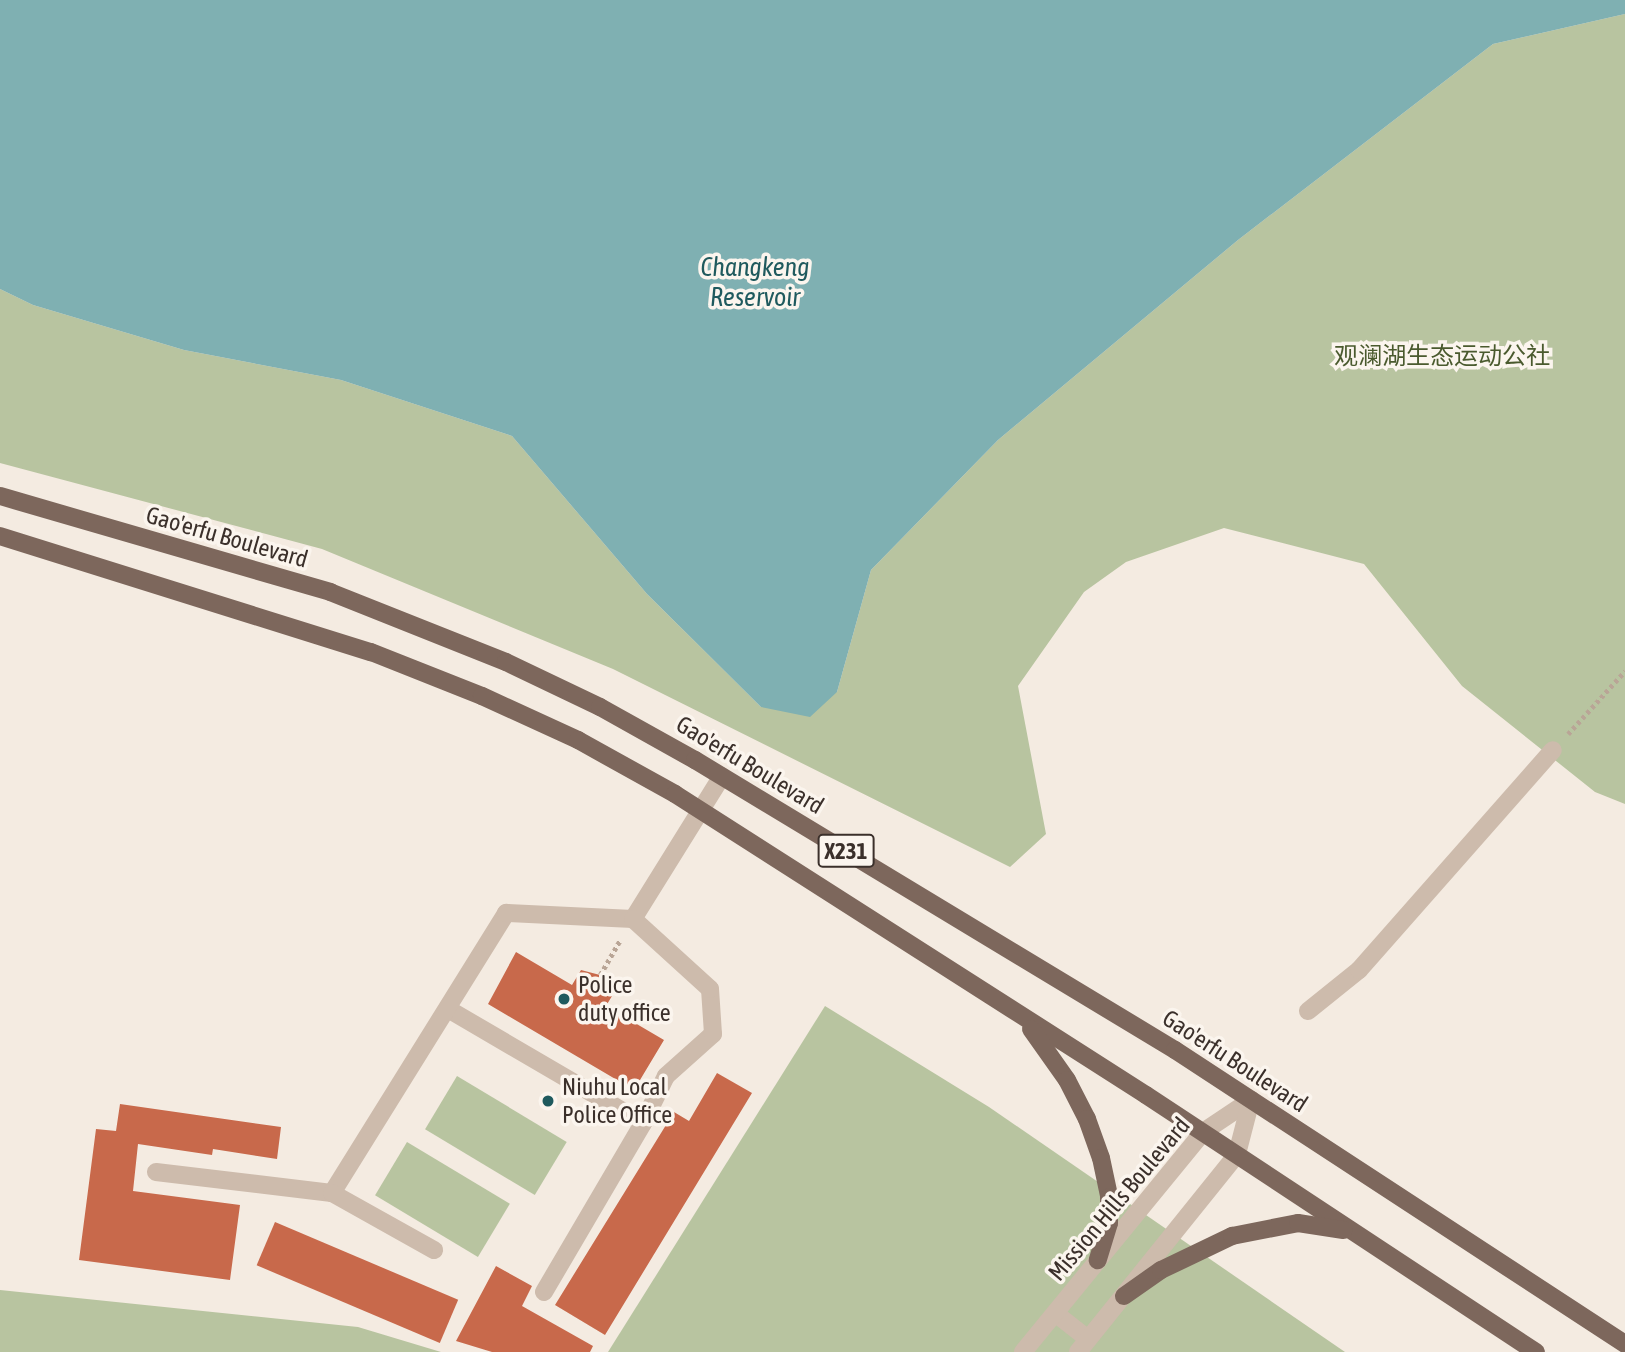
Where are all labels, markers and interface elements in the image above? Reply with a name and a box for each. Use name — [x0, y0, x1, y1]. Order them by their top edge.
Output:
water label: Changkeng Reservoir — [701, 252, 809, 314]
park label: 观澜湖生态运动公社 — [1334, 342, 1550, 370]
street label: Gao'erfu Boulevard — [143, 500, 311, 574]
street label: Gao'erfu Boulevard — [671, 710, 829, 820]
road number: X231 — [816, 832, 876, 870]
place label: Police duty office — [578, 971, 671, 1027]
marker: Police duty office — [556, 991, 572, 1007]
street label: Gao'erfu Boulevard — [1157, 1004, 1313, 1118]
place label: Niuhu Local Police Office — [562, 1073, 672, 1129]
marker: Niuhu Local Police Office — [540, 1093, 556, 1109]
street label: Mission Hills Boulevard — [1042, 1111, 1196, 1287]

